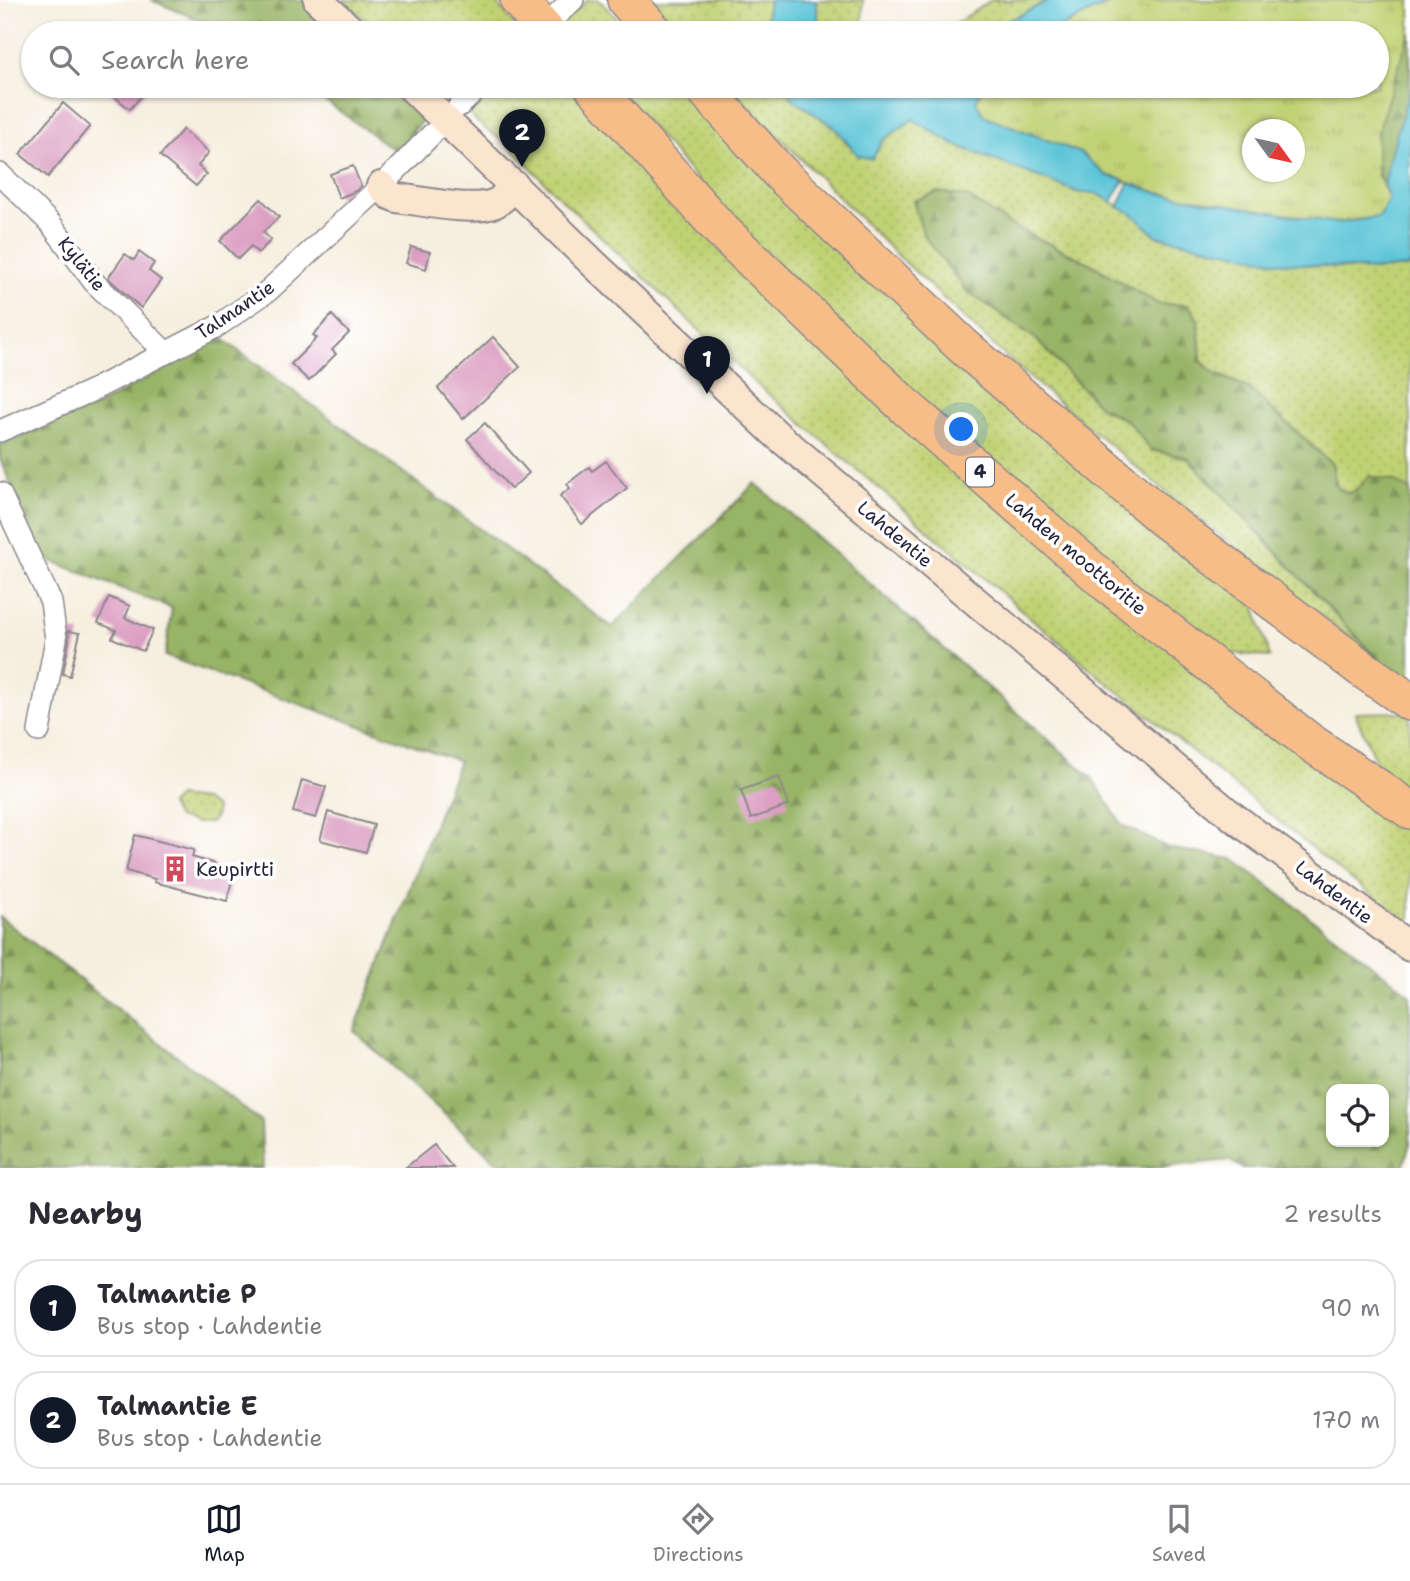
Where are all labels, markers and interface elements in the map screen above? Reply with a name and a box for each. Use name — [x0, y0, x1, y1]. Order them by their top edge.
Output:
search box — [21, 21, 1389, 98]
icon: search — [45, 41, 83, 79]
text: Search here — [101, 42, 250, 77]
pin: 2 — [499, 109, 545, 167]
north arrow — [1242, 119, 1305, 182]
street label: Kylätie — [52, 232, 112, 296]
street label: Talmantie — [191, 274, 279, 346]
pin: 1 — [684, 336, 730, 394]
your location — [944, 412, 978, 446]
road number: 4 — [966, 458, 994, 486]
street label: Lahden moottoritie — [1000, 487, 1152, 621]
street label: Lahdentie — [852, 495, 938, 573]
building icon: Keupirtti — [160, 854, 190, 884]
street label: Lahdentie — [1290, 855, 1378, 929]
place label: Keupirtti — [196, 857, 274, 882]
map controls — [1326, 1084, 1389, 1147]
button: locate — [1326, 1084, 1389, 1147]
text: Nearby — [28, 1193, 143, 1234]
text: 2 results — [1283, 1199, 1382, 1229]
text: Talmantie P — [97, 1276, 257, 1311]
text: 1 — [48, 1293, 58, 1323]
text: 90 m — [1320, 1293, 1380, 1323]
text: Bus stop · Lahdentie — [97, 1311, 322, 1341]
text: Talmantie E — [97, 1388, 258, 1423]
text: 2 — [45, 1405, 61, 1435]
text: 170 m — [1312, 1405, 1380, 1435]
text: Bus stop · Lahdentie — [97, 1423, 322, 1453]
tab: Map — [204, 1500, 245, 1567]
tab: Directions — [653, 1500, 744, 1567]
tab: Saved — [1152, 1500, 1206, 1567]

